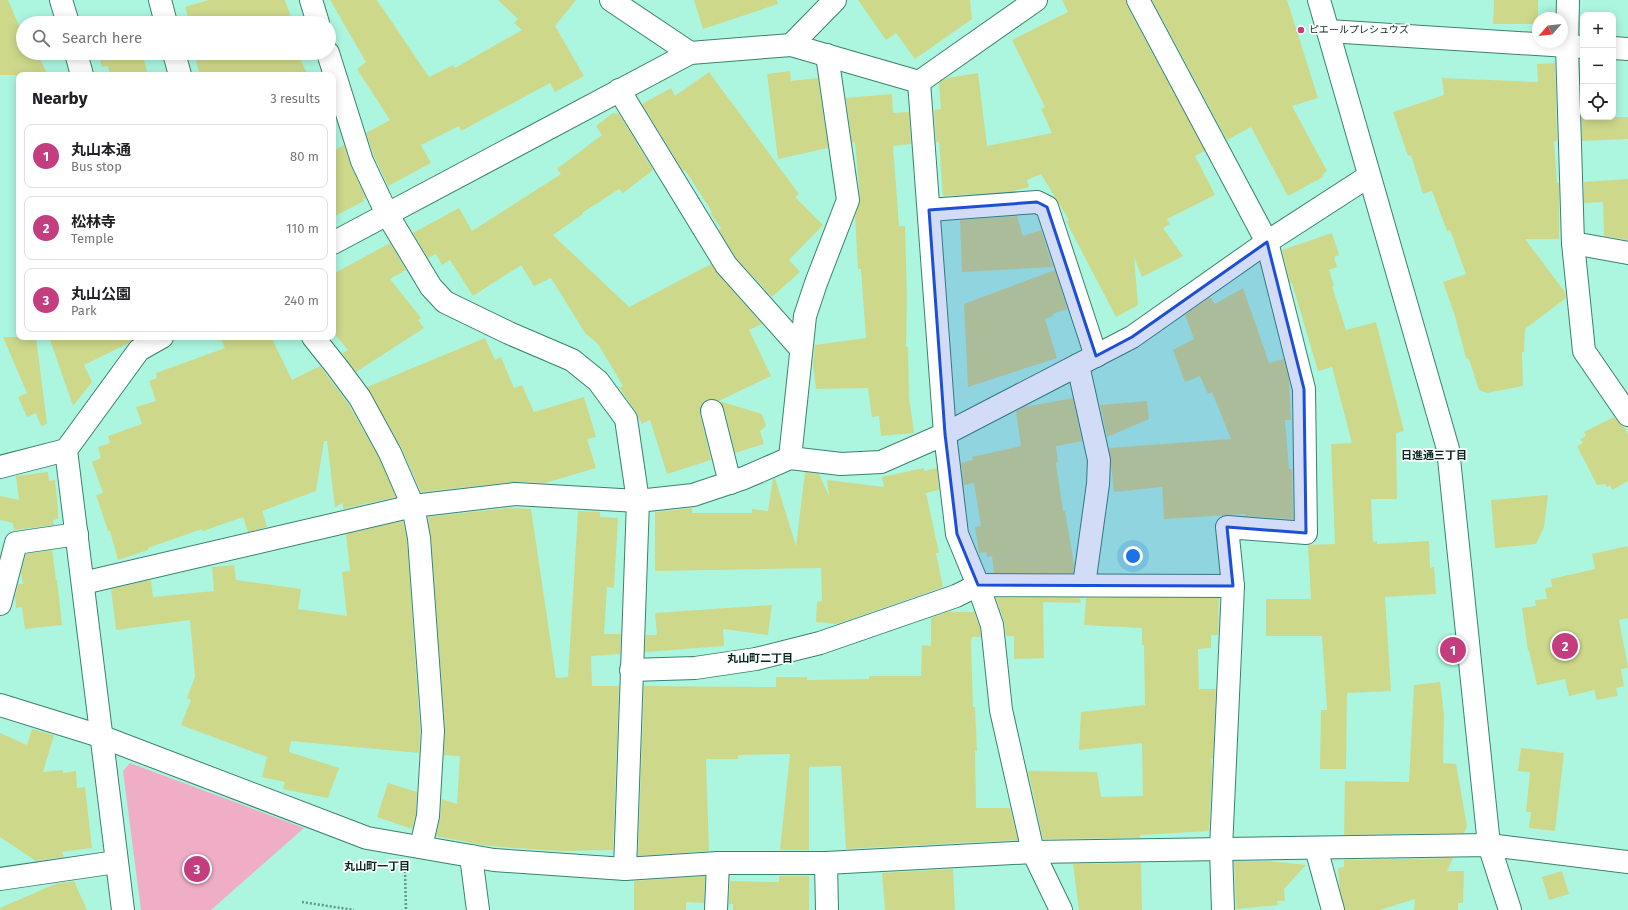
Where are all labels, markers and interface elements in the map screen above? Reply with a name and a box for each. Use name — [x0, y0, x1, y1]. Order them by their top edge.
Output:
north arrow — [1532, 12, 1568, 48]
map controls — [1580, 12, 1616, 120]
button: + — [1580, 12, 1616, 48]
search box — [16, 16, 336, 60]
place label: ピエールプレシュウズ — [1309, 24, 1409, 36]
marker: ピエールプレシュウズ — [1296, 25, 1306, 35]
icon: search — [30, 27, 52, 49]
text: Search here — [62, 29, 142, 47]
button: − — [1580, 48, 1616, 84]
button: locate — [1580, 84, 1616, 120]
text: Nearby — [32, 88, 87, 109]
text: 3 results — [270, 91, 320, 106]
text: 丸山本通 — [71, 141, 131, 159]
text: 1 — [43, 149, 49, 164]
text: 80 m — [290, 149, 319, 164]
text: Bus stop — [71, 159, 122, 174]
text: 松林寺 — [71, 213, 116, 231]
text: 2 — [43, 221, 49, 236]
text: 110 m — [286, 221, 319, 236]
text: Temple — [71, 231, 114, 246]
text: 丸山公園 — [71, 285, 131, 303]
text: 3 — [43, 293, 49, 308]
text: 240 m — [284, 293, 319, 308]
text: Park — [71, 303, 97, 318]
district label: 日進通三丁目 — [1401, 449, 1467, 462]
your location — [1123, 546, 1143, 566]
pin: 2 — [1552, 631, 1578, 661]
pin: 1 — [1440, 635, 1466, 665]
district label: 丸山町二丁目 — [727, 652, 793, 665]
pin: 3 — [184, 854, 210, 884]
district label: 丸山町一丁目 — [344, 860, 410, 873]

